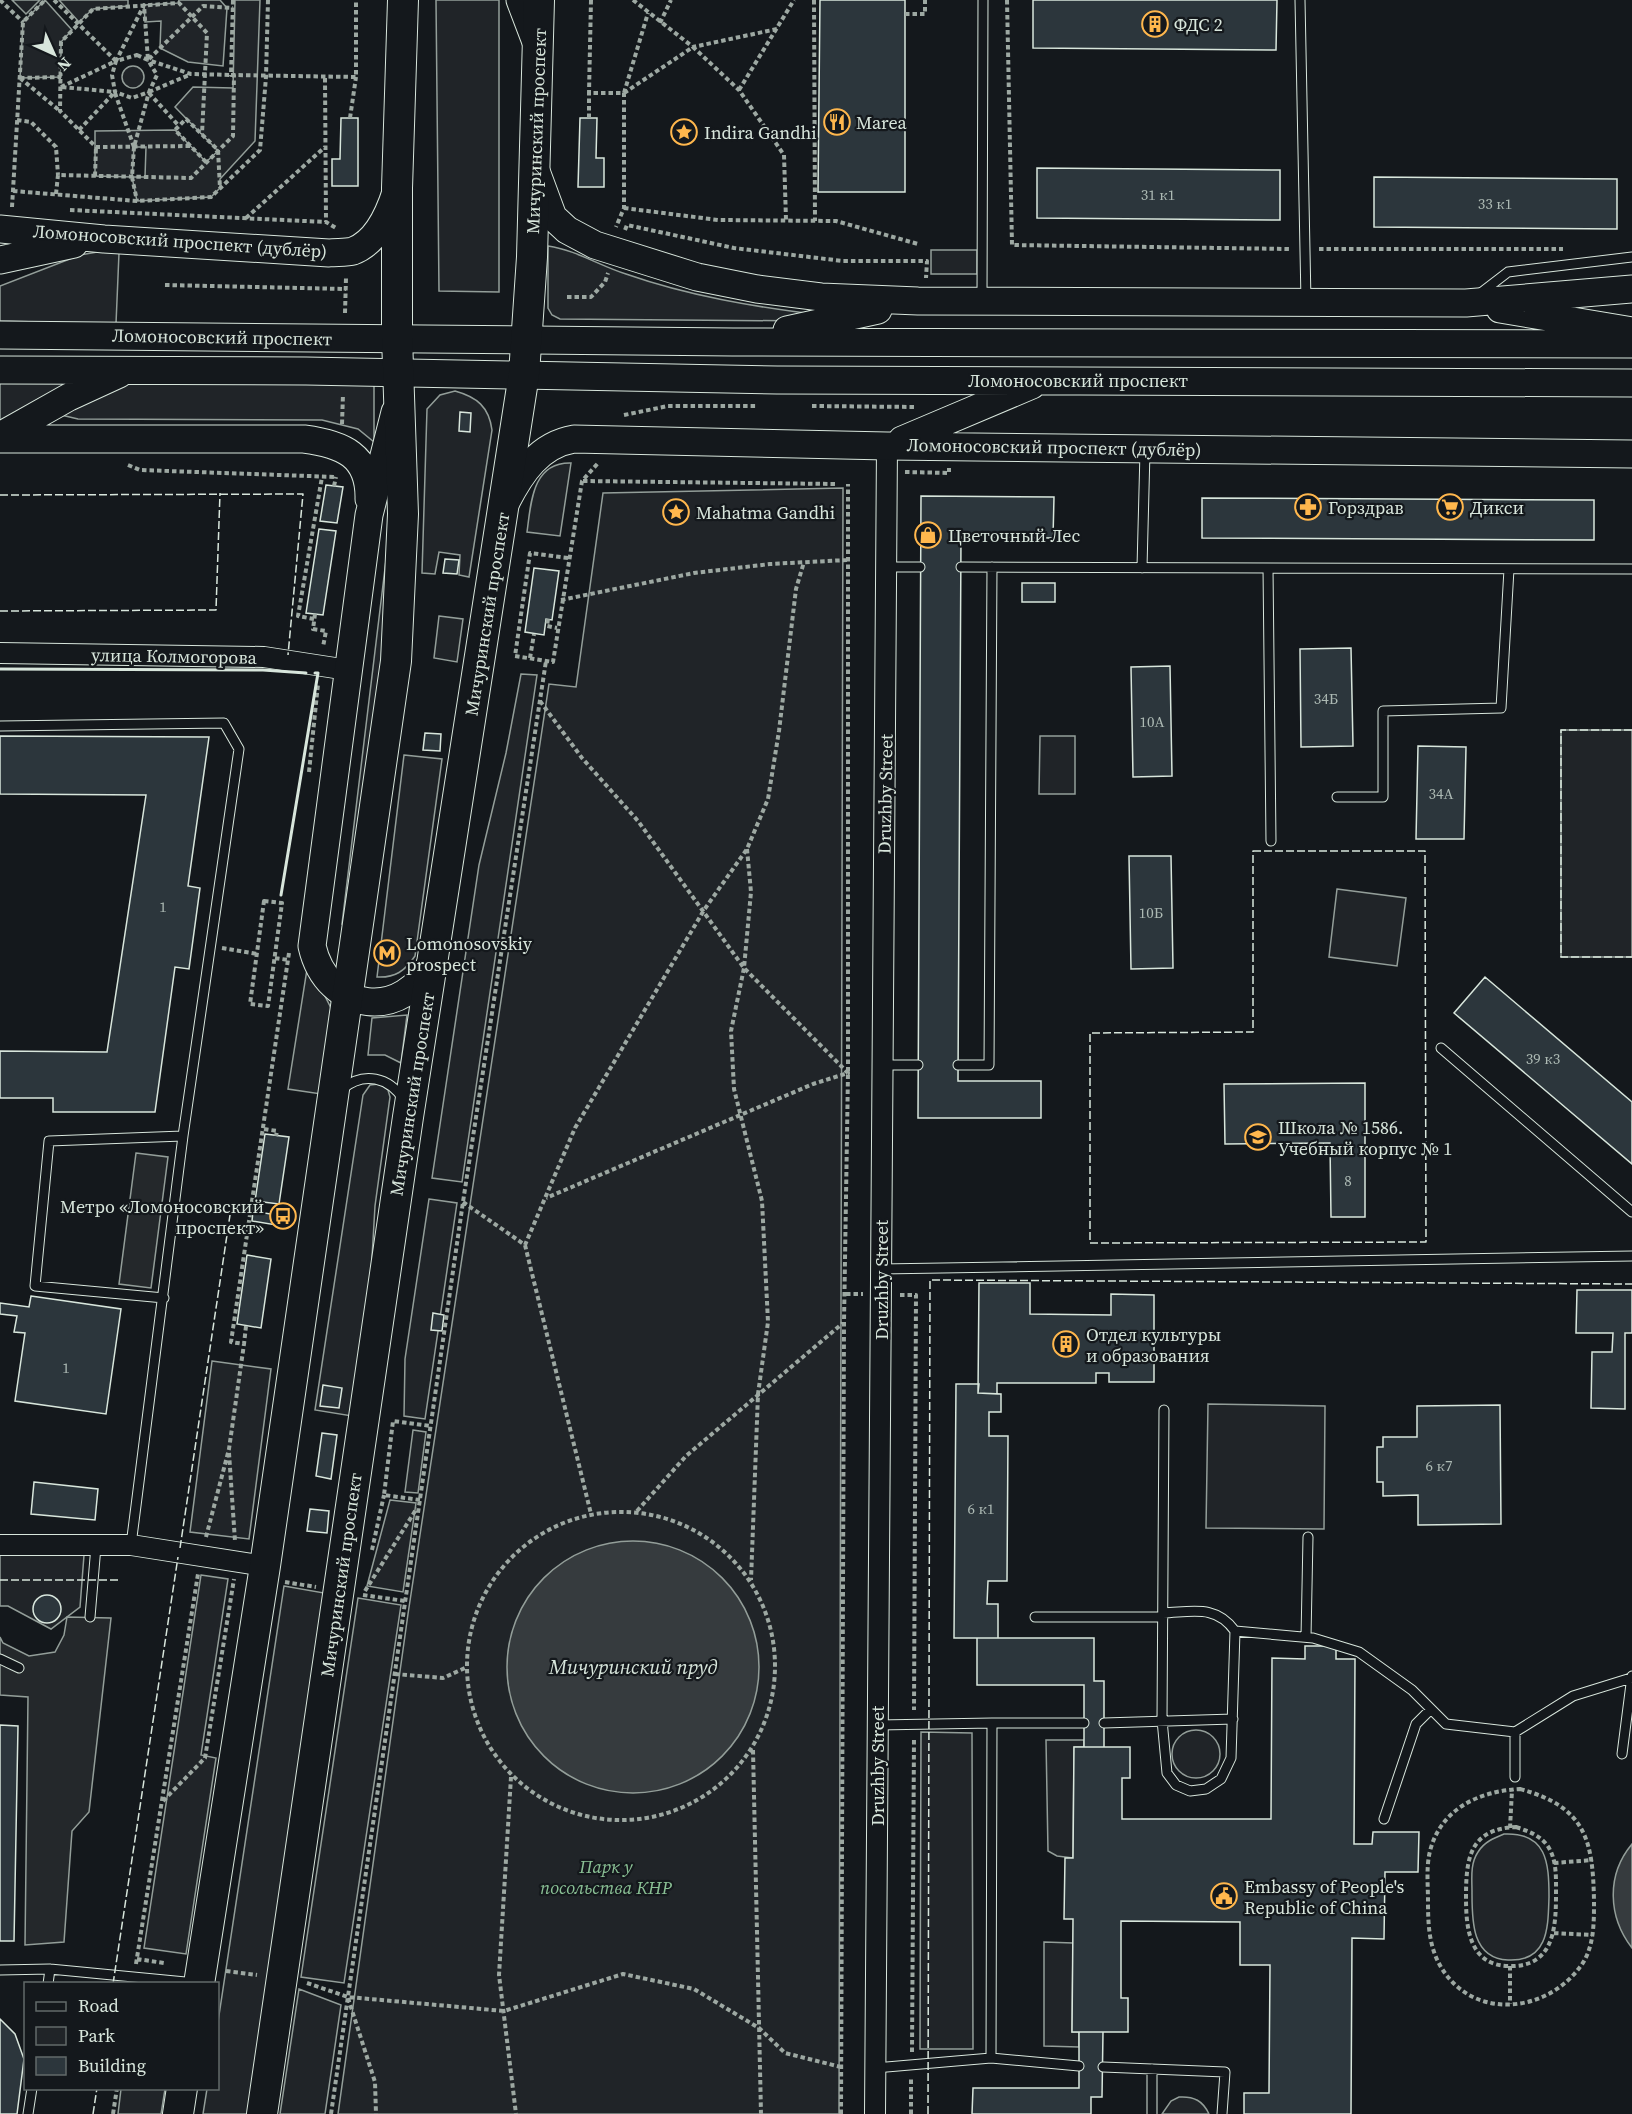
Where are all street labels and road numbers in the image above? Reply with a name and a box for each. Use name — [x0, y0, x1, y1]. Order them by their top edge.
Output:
street label: Мичуринский проспект — [520, 27, 552, 234]
street label: Ломоносовский проспект (дублёр) — [32, 218, 328, 264]
street label: Ломоносовский проспект — [112, 323, 333, 351]
street label: Ломоносовский проспект — [968, 368, 1189, 393]
street label: Ломоносовский проспект (дублёр) — [906, 432, 1202, 462]
street label: Мичуринский проспект — [459, 510, 516, 718]
street label: улица Колмогорова — [91, 642, 258, 670]
street label: Druzhby Street — [871, 734, 899, 854]
street label: Мичуринский проспект — [384, 990, 441, 1198]
street label: Druzhby Street — [869, 1220, 894, 1340]
street label: Мичуринский проспект — [314, 1471, 368, 1679]
street label: Druzhby Street — [865, 1706, 890, 1826]

